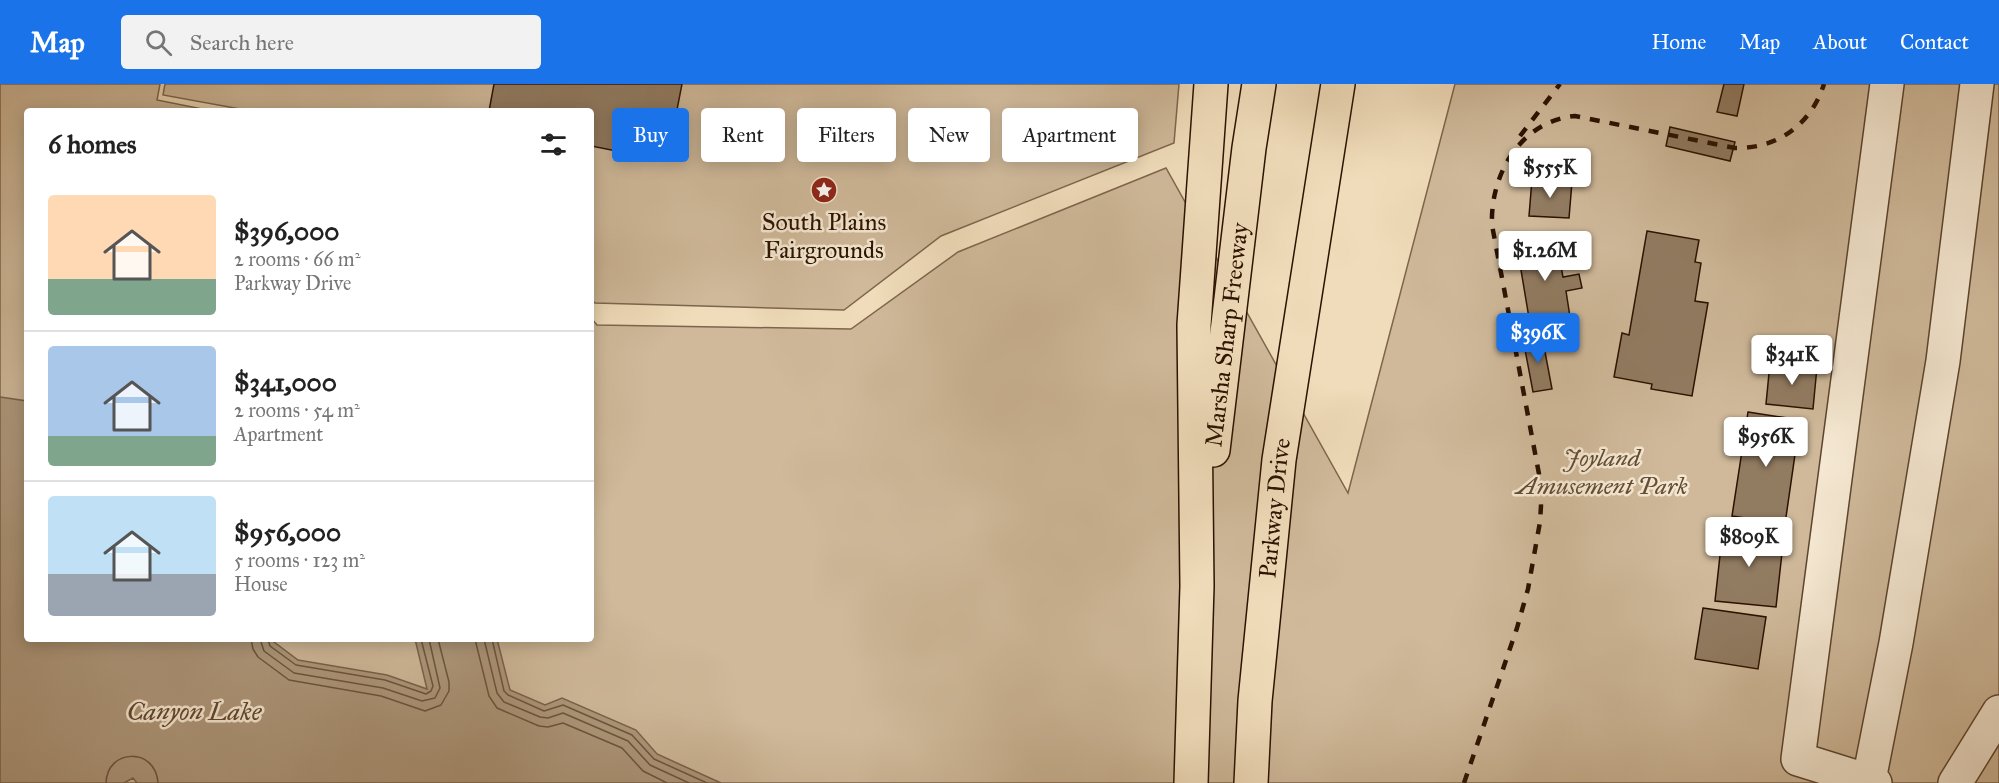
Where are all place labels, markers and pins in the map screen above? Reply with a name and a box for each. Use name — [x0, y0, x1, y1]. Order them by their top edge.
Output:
pin: $555K — [1508, 148, 1592, 199]
place icon: South Plains Fairgrounds — [809, 175, 839, 205]
place label: South Plains Fairgrounds — [762, 207, 886, 265]
pin: $1.26M — [1496, 231, 1594, 282]
pin: $396K — [1496, 313, 1580, 364]
pin: $341K — [1750, 335, 1834, 386]
pin: $956K — [1724, 417, 1808, 468]
pin: $809K — [1707, 517, 1791, 568]

